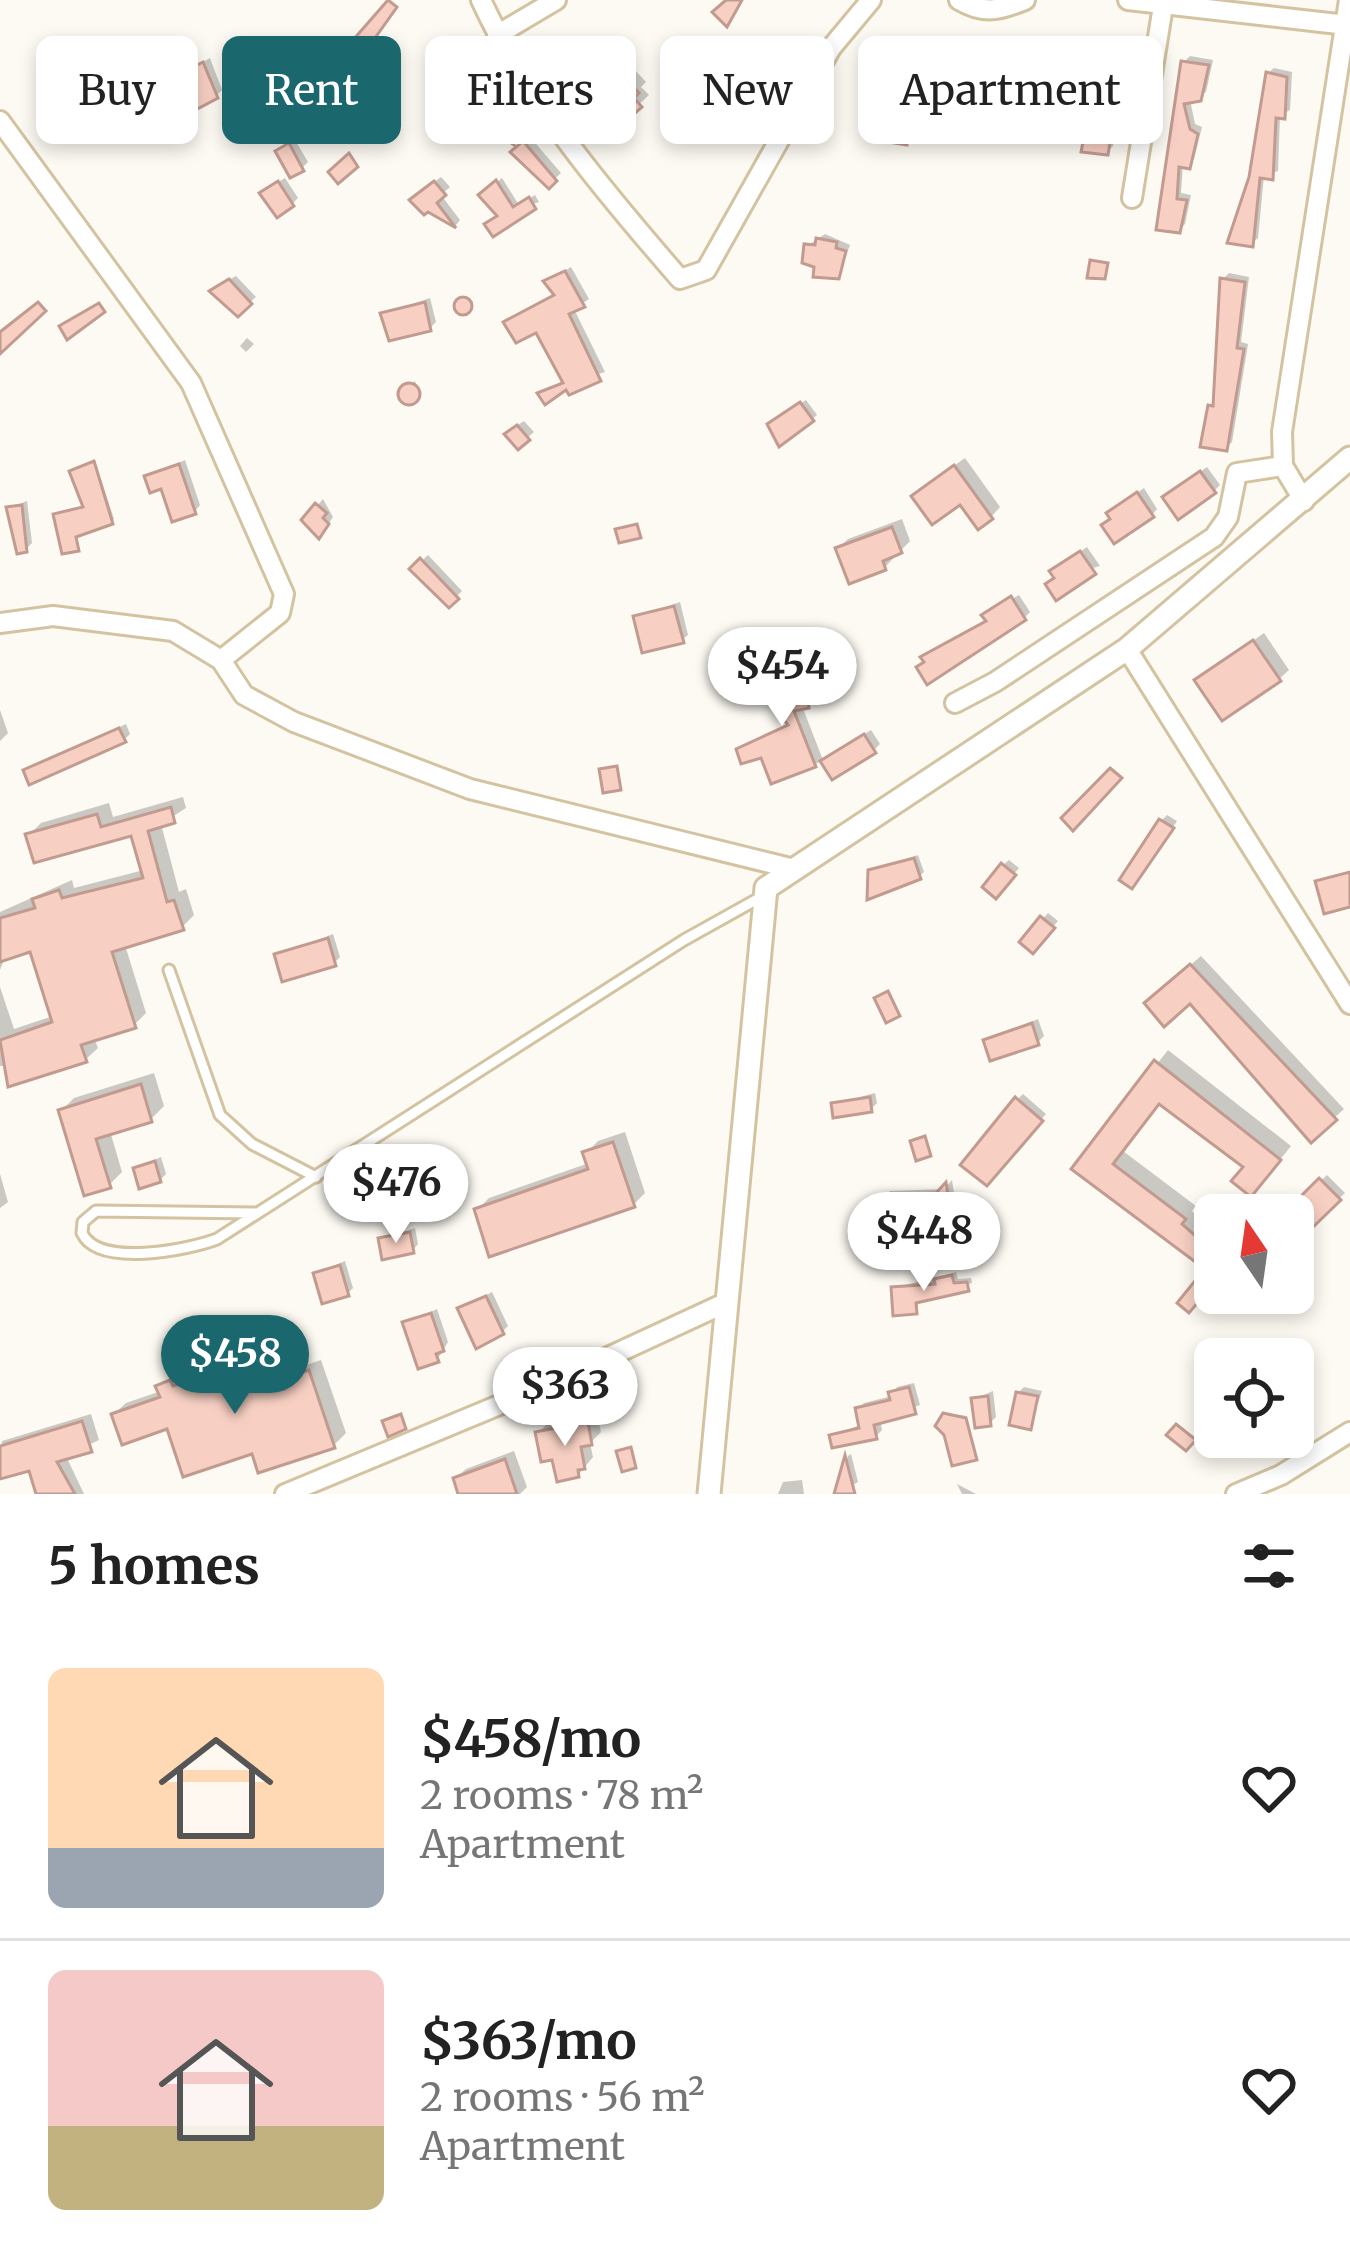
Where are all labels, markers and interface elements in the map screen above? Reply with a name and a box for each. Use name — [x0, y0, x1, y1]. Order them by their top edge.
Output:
chip: Buy — [36, 36, 198, 144]
chip: Rent — [222, 36, 401, 144]
chip: Filters — [425, 36, 636, 144]
chip: New — [660, 36, 834, 144]
chip: Apartment — [858, 36, 1163, 144]
pin: $454 — [711, 627, 853, 729]
text: $454 — [735, 641, 829, 690]
pin: $476 — [325, 1144, 467, 1246]
text: $476 — [350, 1158, 442, 1207]
pin: $448 — [853, 1192, 995, 1294]
north arrow — [1194, 1194, 1314, 1314]
map controls — [1194, 1194, 1314, 1458]
text: $448 — [874, 1206, 974, 1255]
pin: $458 — [164, 1315, 306, 1417]
text: $458 — [188, 1329, 282, 1378]
button: locate — [1194, 1338, 1314, 1458]
pin: $363 — [494, 1347, 636, 1449]
text: $363 — [520, 1361, 610, 1410]
icon: filters — [1236, 1533, 1302, 1599]
text: 5 homes — [48, 1534, 260, 1598]
text: $458/mo — [420, 1707, 641, 1771]
icon: home — [144, 1716, 288, 1860]
icon: heart — [1236, 1755, 1302, 1821]
text: 2 rooms · 78 m² — [420, 1771, 703, 1820]
text: Apartment — [420, 1820, 625, 1869]
text: $363/mo — [420, 2009, 637, 2073]
icon: home — [144, 2018, 288, 2162]
icon: heart — [1236, 2057, 1302, 2123]
text: 2 rooms · 56 m² — [420, 2073, 705, 2122]
text: Apartment — [420, 2122, 625, 2171]

